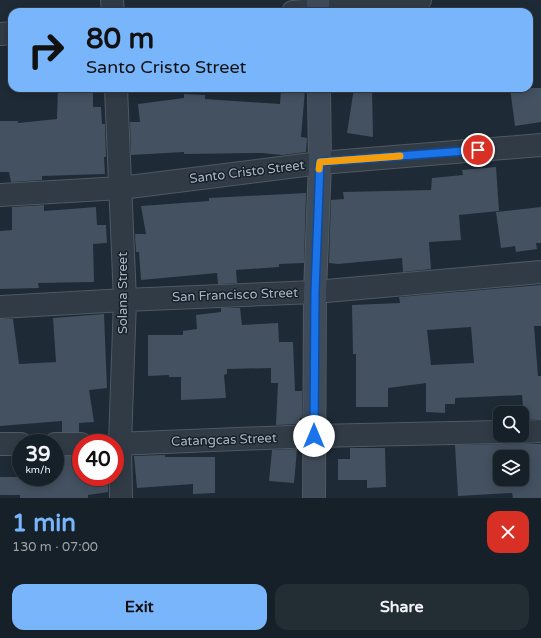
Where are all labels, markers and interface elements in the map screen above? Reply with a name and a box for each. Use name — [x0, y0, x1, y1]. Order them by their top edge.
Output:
text: 80 m — [86, 22, 154, 56]
icon: right — [20, 24, 72, 76]
text: Santo Cristo Street — [86, 56, 246, 78]
pin — [461, 133, 495, 167]
icon: arrive — [467, 139, 489, 161]
street label: Santo Cristo Street — [189, 157, 306, 187]
street label: Solana Street — [115, 252, 131, 334]
street label: San Francisco Street — [172, 285, 298, 305]
map controls — [493, 406, 529, 486]
button: search — [493, 406, 529, 442]
position arrow — [293, 415, 335, 457]
street label: Catangcas Street — [171, 430, 277, 450]
speed limit sign: 40 — [72, 434, 124, 486]
text: 39 — [25, 443, 51, 467]
button: layers — [493, 450, 529, 486]
text: km/h — [25, 464, 51, 476]
text: 1 min — [12, 509, 76, 538]
button: close — [487, 511, 529, 553]
text: 130 m · 07:00 — [12, 539, 98, 555]
button: Exit — [12, 584, 267, 630]
button: Share — [275, 584, 529, 630]

